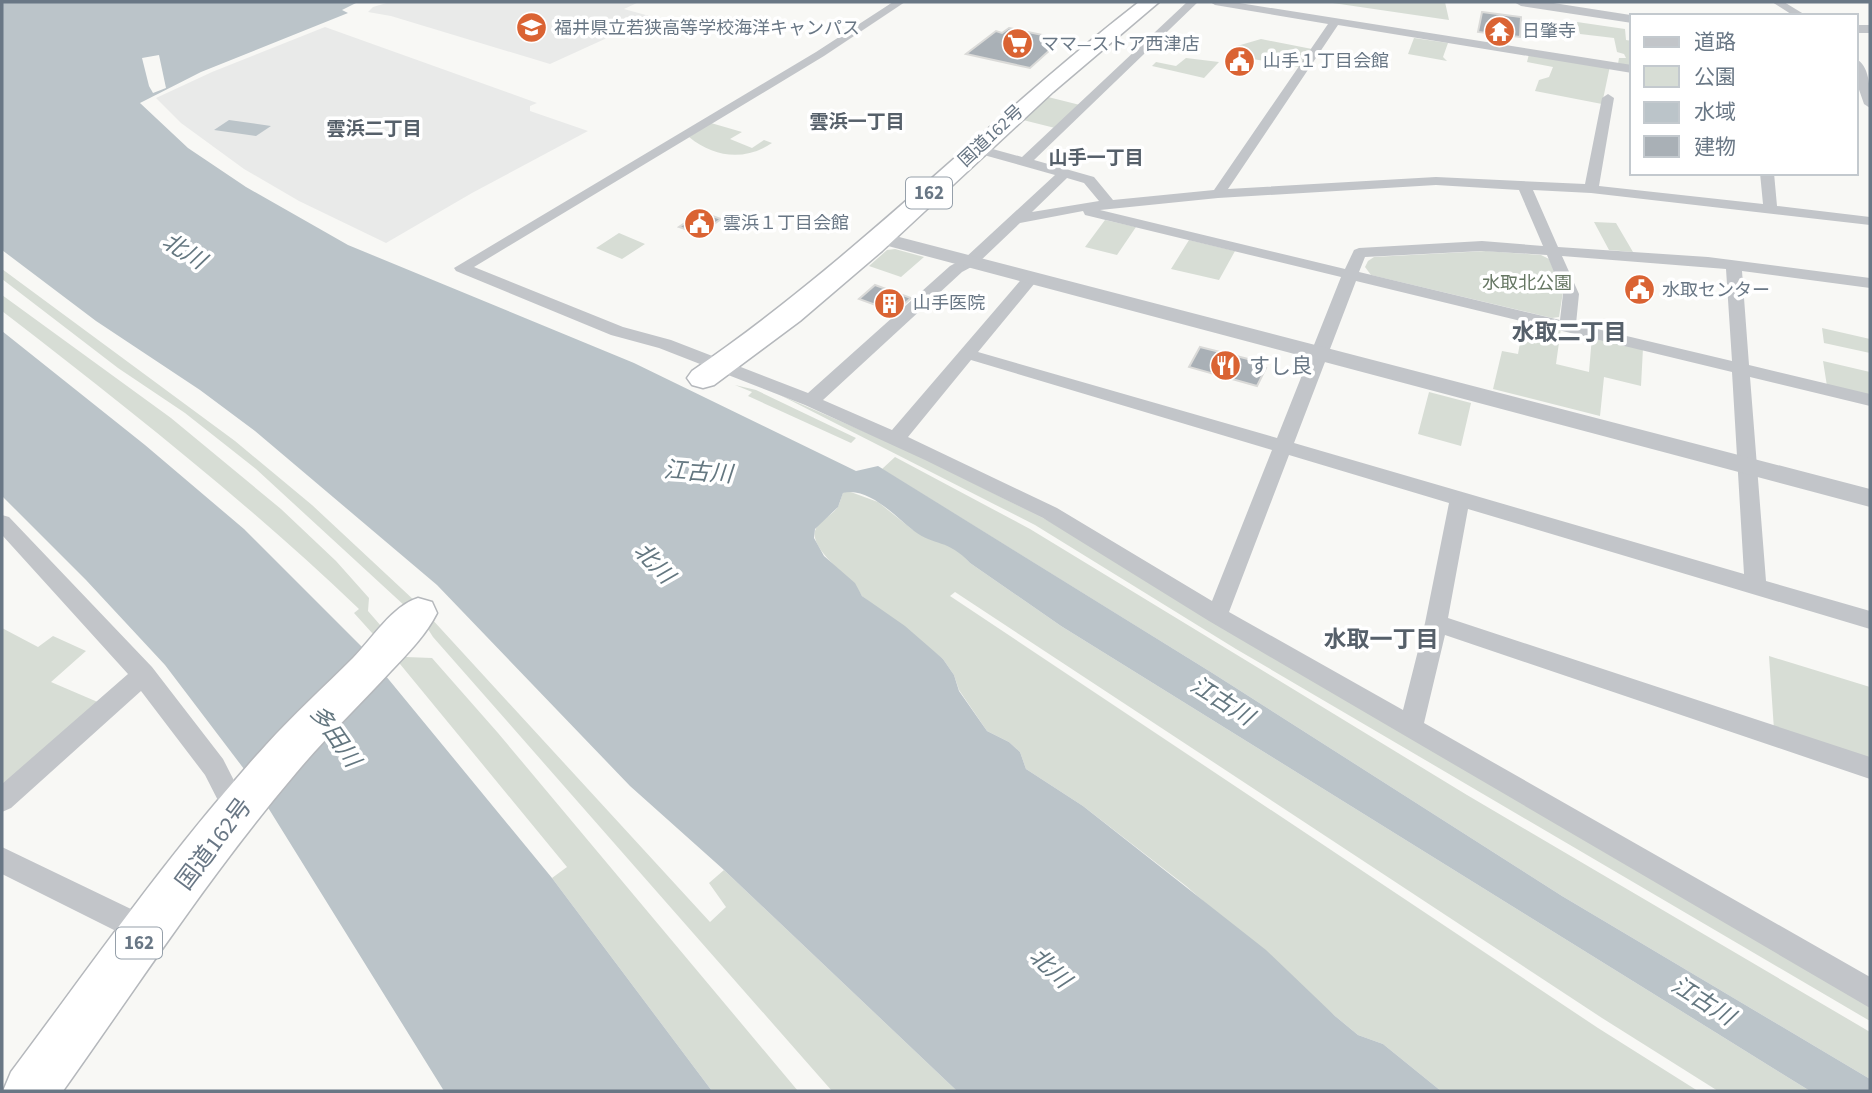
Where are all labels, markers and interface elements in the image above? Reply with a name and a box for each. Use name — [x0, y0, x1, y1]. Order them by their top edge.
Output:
school or university icon: 福井県立若狭高等学校海洋キャンパス — [514, 11, 548, 45]
temple icon: 日肇寺 — [1482, 14, 1516, 48]
legend — [1630, 14, 1858, 175]
place label: 福井県立若狭高等学校海洋キャンパス — [554, 16, 860, 41]
place label: 日肇寺 — [1522, 19, 1576, 44]
supermarket icon: ママ―ストア西津店 — [1001, 27, 1035, 61]
text: 道路 — [1694, 27, 1736, 57]
place label: ママ―ストア西津店 — [1041, 32, 1199, 57]
public building icon: 山手１丁目会館 — [1223, 44, 1257, 78]
place label: 山手１丁目会館 — [1263, 49, 1389, 74]
text: 公園 — [1694, 62, 1736, 92]
text: 水域 — [1694, 97, 1736, 127]
street label: 国道162号 — [953, 99, 1029, 173]
district label: 雲浜一丁目 — [809, 109, 905, 136]
district label: 雲浜二丁目 — [326, 116, 422, 143]
text: 建物 — [1694, 132, 1736, 162]
district label: 山手一丁目 — [1048, 145, 1144, 172]
road number: 162 — [906, 178, 952, 209]
public building icon: 雲浜１丁目会館 — [683, 206, 717, 240]
place label: 雲浜１丁目会館 — [723, 211, 849, 236]
water label: 北川 — [156, 225, 215, 279]
park label: 水取北公園 — [1482, 271, 1572, 296]
public building icon: 水取センター — [1622, 273, 1656, 307]
place label: 水取センター — [1662, 278, 1770, 303]
building icon: 山手医院 — [873, 286, 907, 320]
place label: 山手医院 — [913, 291, 985, 316]
district label: 水取二丁目 — [1512, 316, 1627, 349]
restaurant icon: すし良 — [1209, 349, 1243, 383]
place label: すし良 — [1249, 351, 1312, 381]
water label: 江古川 — [662, 453, 737, 491]
water label: 北川 — [626, 535, 684, 593]
district label: 水取一丁目 — [1324, 623, 1439, 656]
water label: 江古川 — [1184, 669, 1263, 735]
water label: 多田川 — [302, 698, 370, 776]
street label: 国道162号 — [168, 790, 260, 898]
road number: 162 — [116, 928, 162, 959]
water label: 北川 — [1022, 940, 1080, 998]
water label: 江古川 — [1665, 969, 1744, 1035]

